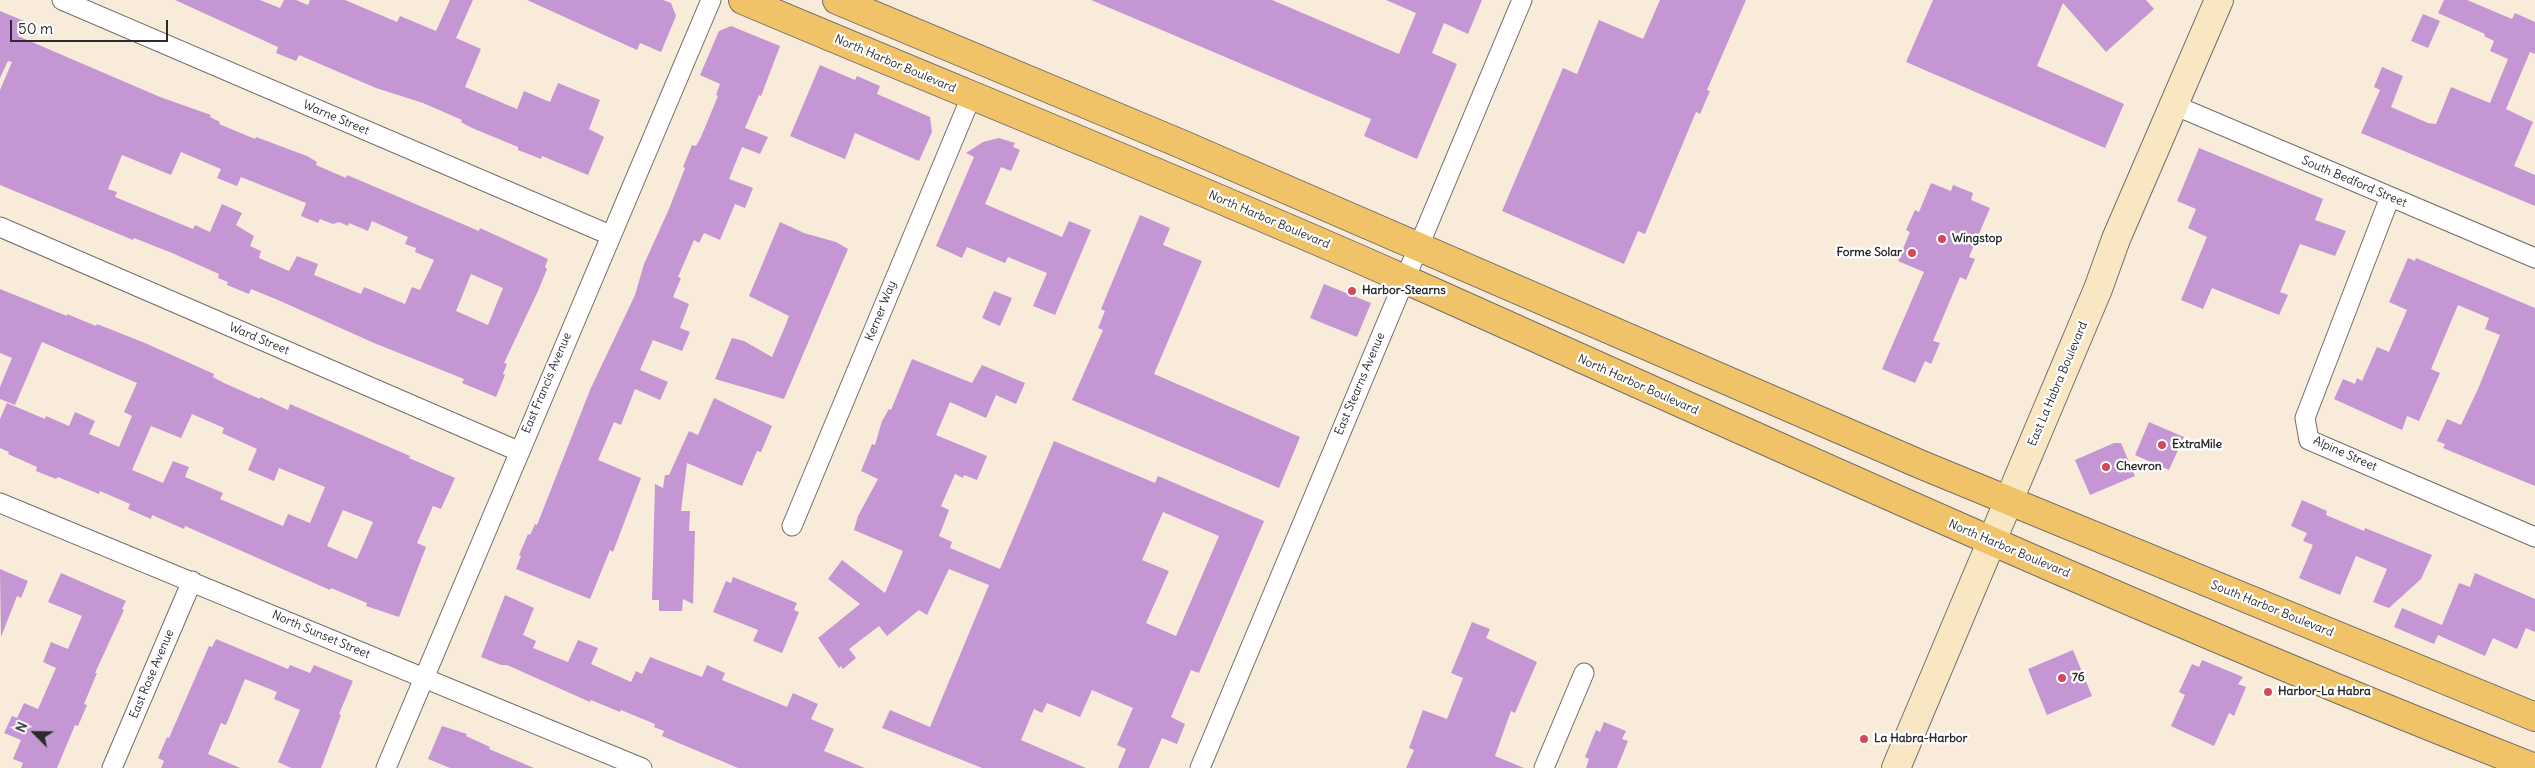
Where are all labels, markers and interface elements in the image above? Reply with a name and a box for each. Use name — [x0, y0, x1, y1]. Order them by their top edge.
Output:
scale bar — [12, 10, 170, 42]
text: 50 m — [18, 19, 53, 38]
street label: North Harbor Boulevard — [832, 32, 958, 96]
street label: Warne Street — [301, 98, 371, 138]
street label: South Bedford Street — [2299, 153, 2409, 211]
street label: North Harbor Boulevard — [1206, 188, 1332, 252]
place label: Wingstop — [1952, 232, 2002, 246]
marker: Wingstop — [1936, 233, 1948, 245]
place label: Forme Solar — [1836, 246, 1902, 260]
marker: Forme Solar — [1906, 247, 1918, 259]
street label: Kerner Way — [862, 279, 900, 343]
place label: Harbor-Stearns — [1362, 284, 1446, 298]
marker: Harbor-Stearns — [1346, 285, 1358, 297]
street label: Ward Street — [227, 320, 291, 358]
street label: East La Habra Boulevard — [2025, 320, 2091, 448]
street label: East Francis Avenue — [519, 330, 575, 436]
street label: East Stearns Avenue — [1332, 330, 1388, 438]
street label: North Harbor Boulevard — [1576, 352, 1700, 418]
street label: Alpine Street — [2311, 434, 2379, 474]
place label: ExtraMile — [2172, 438, 2222, 452]
marker: ExtraMile — [2156, 439, 2168, 451]
place label: Chevron — [2116, 460, 2162, 474]
marker: Chevron — [2100, 461, 2112, 473]
street label: North Harbor Boulevard — [1946, 517, 2072, 581]
street label: South Harbor Boulevard — [2209, 578, 2335, 640]
street label: North Sunset Street — [270, 608, 372, 662]
street label: East Rose Avenue — [127, 627, 177, 721]
place label: 76 — [2072, 671, 2085, 685]
marker: 76 — [2056, 672, 2068, 684]
place label: Harbor-La Habra — [2278, 685, 2371, 699]
marker: Harbor-La Habra — [2262, 686, 2274, 698]
north arrow — [10, 708, 60, 758]
text: N — [11, 719, 31, 735]
place label: La Habra-Harbor — [1874, 732, 1967, 746]
marker: La Habra-Harbor — [1858, 733, 1870, 745]

